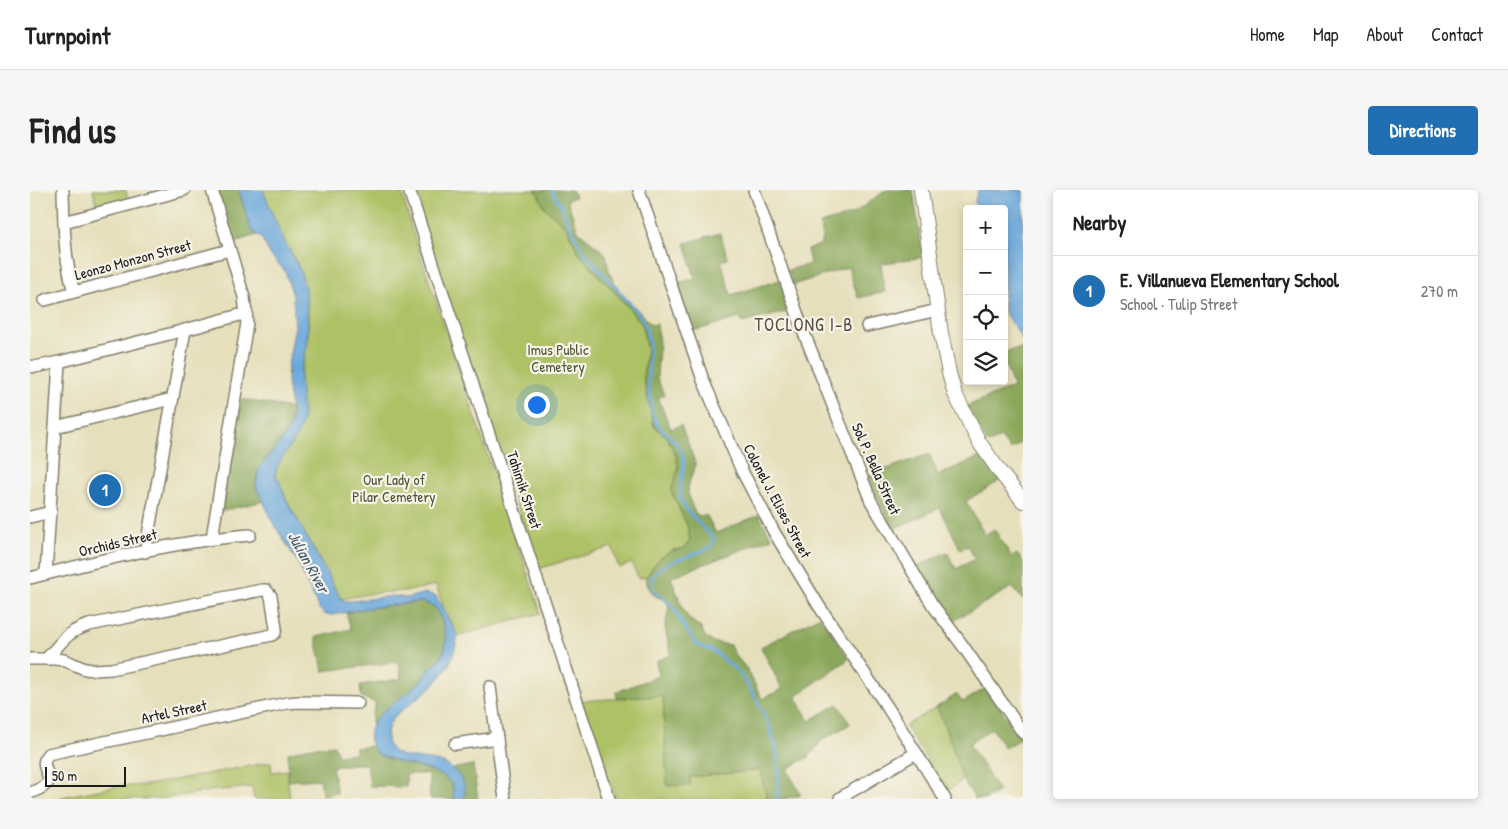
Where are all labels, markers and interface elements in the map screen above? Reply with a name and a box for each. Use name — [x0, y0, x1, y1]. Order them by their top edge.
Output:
text: Turnpoint — [25, 19, 110, 51]
text: Home — [1250, 22, 1285, 47]
text: Map — [1313, 22, 1338, 47]
text: About — [1366, 22, 1403, 47]
text: Contact — [1431, 22, 1483, 47]
button: Directions — [1368, 106, 1478, 155]
text: Find us — [30, 107, 116, 154]
map controls — [963, 205, 1008, 385]
button: + — [963, 205, 1008, 250]
text: Nearby — [1073, 208, 1126, 237]
street label: Leonzo Monzon Street — [72, 234, 194, 285]
button: − — [963, 250, 1008, 295]
text: E. Villanueva Elementary School — [1120, 267, 1339, 293]
text: 1 — [1086, 280, 1092, 302]
text: 270 m — [1421, 280, 1458, 302]
text: School · Tulip Street — [1120, 293, 1238, 315]
button: locate — [963, 295, 1008, 340]
district label: TOCLONG I-B — [755, 312, 853, 337]
park label: Imus Public Cemetery — [527, 339, 589, 377]
button: layers — [963, 340, 1008, 385]
your location — [524, 392, 550, 418]
street label: Sol P. Bella Street — [847, 420, 906, 519]
street label: Colonel J. Elises Street — [738, 440, 817, 562]
street label: Tahimik Street — [502, 448, 547, 532]
park label: Our Lady of Pilar Cemetery — [352, 469, 436, 507]
pin: 1 — [89, 471, 121, 509]
street label: Orchids Street — [77, 523, 160, 562]
water label: Julian River — [283, 527, 336, 598]
street label: Artel Street — [139, 694, 209, 729]
scale bar — [45, 764, 126, 787]
text: 50 m — [52, 766, 77, 785]

